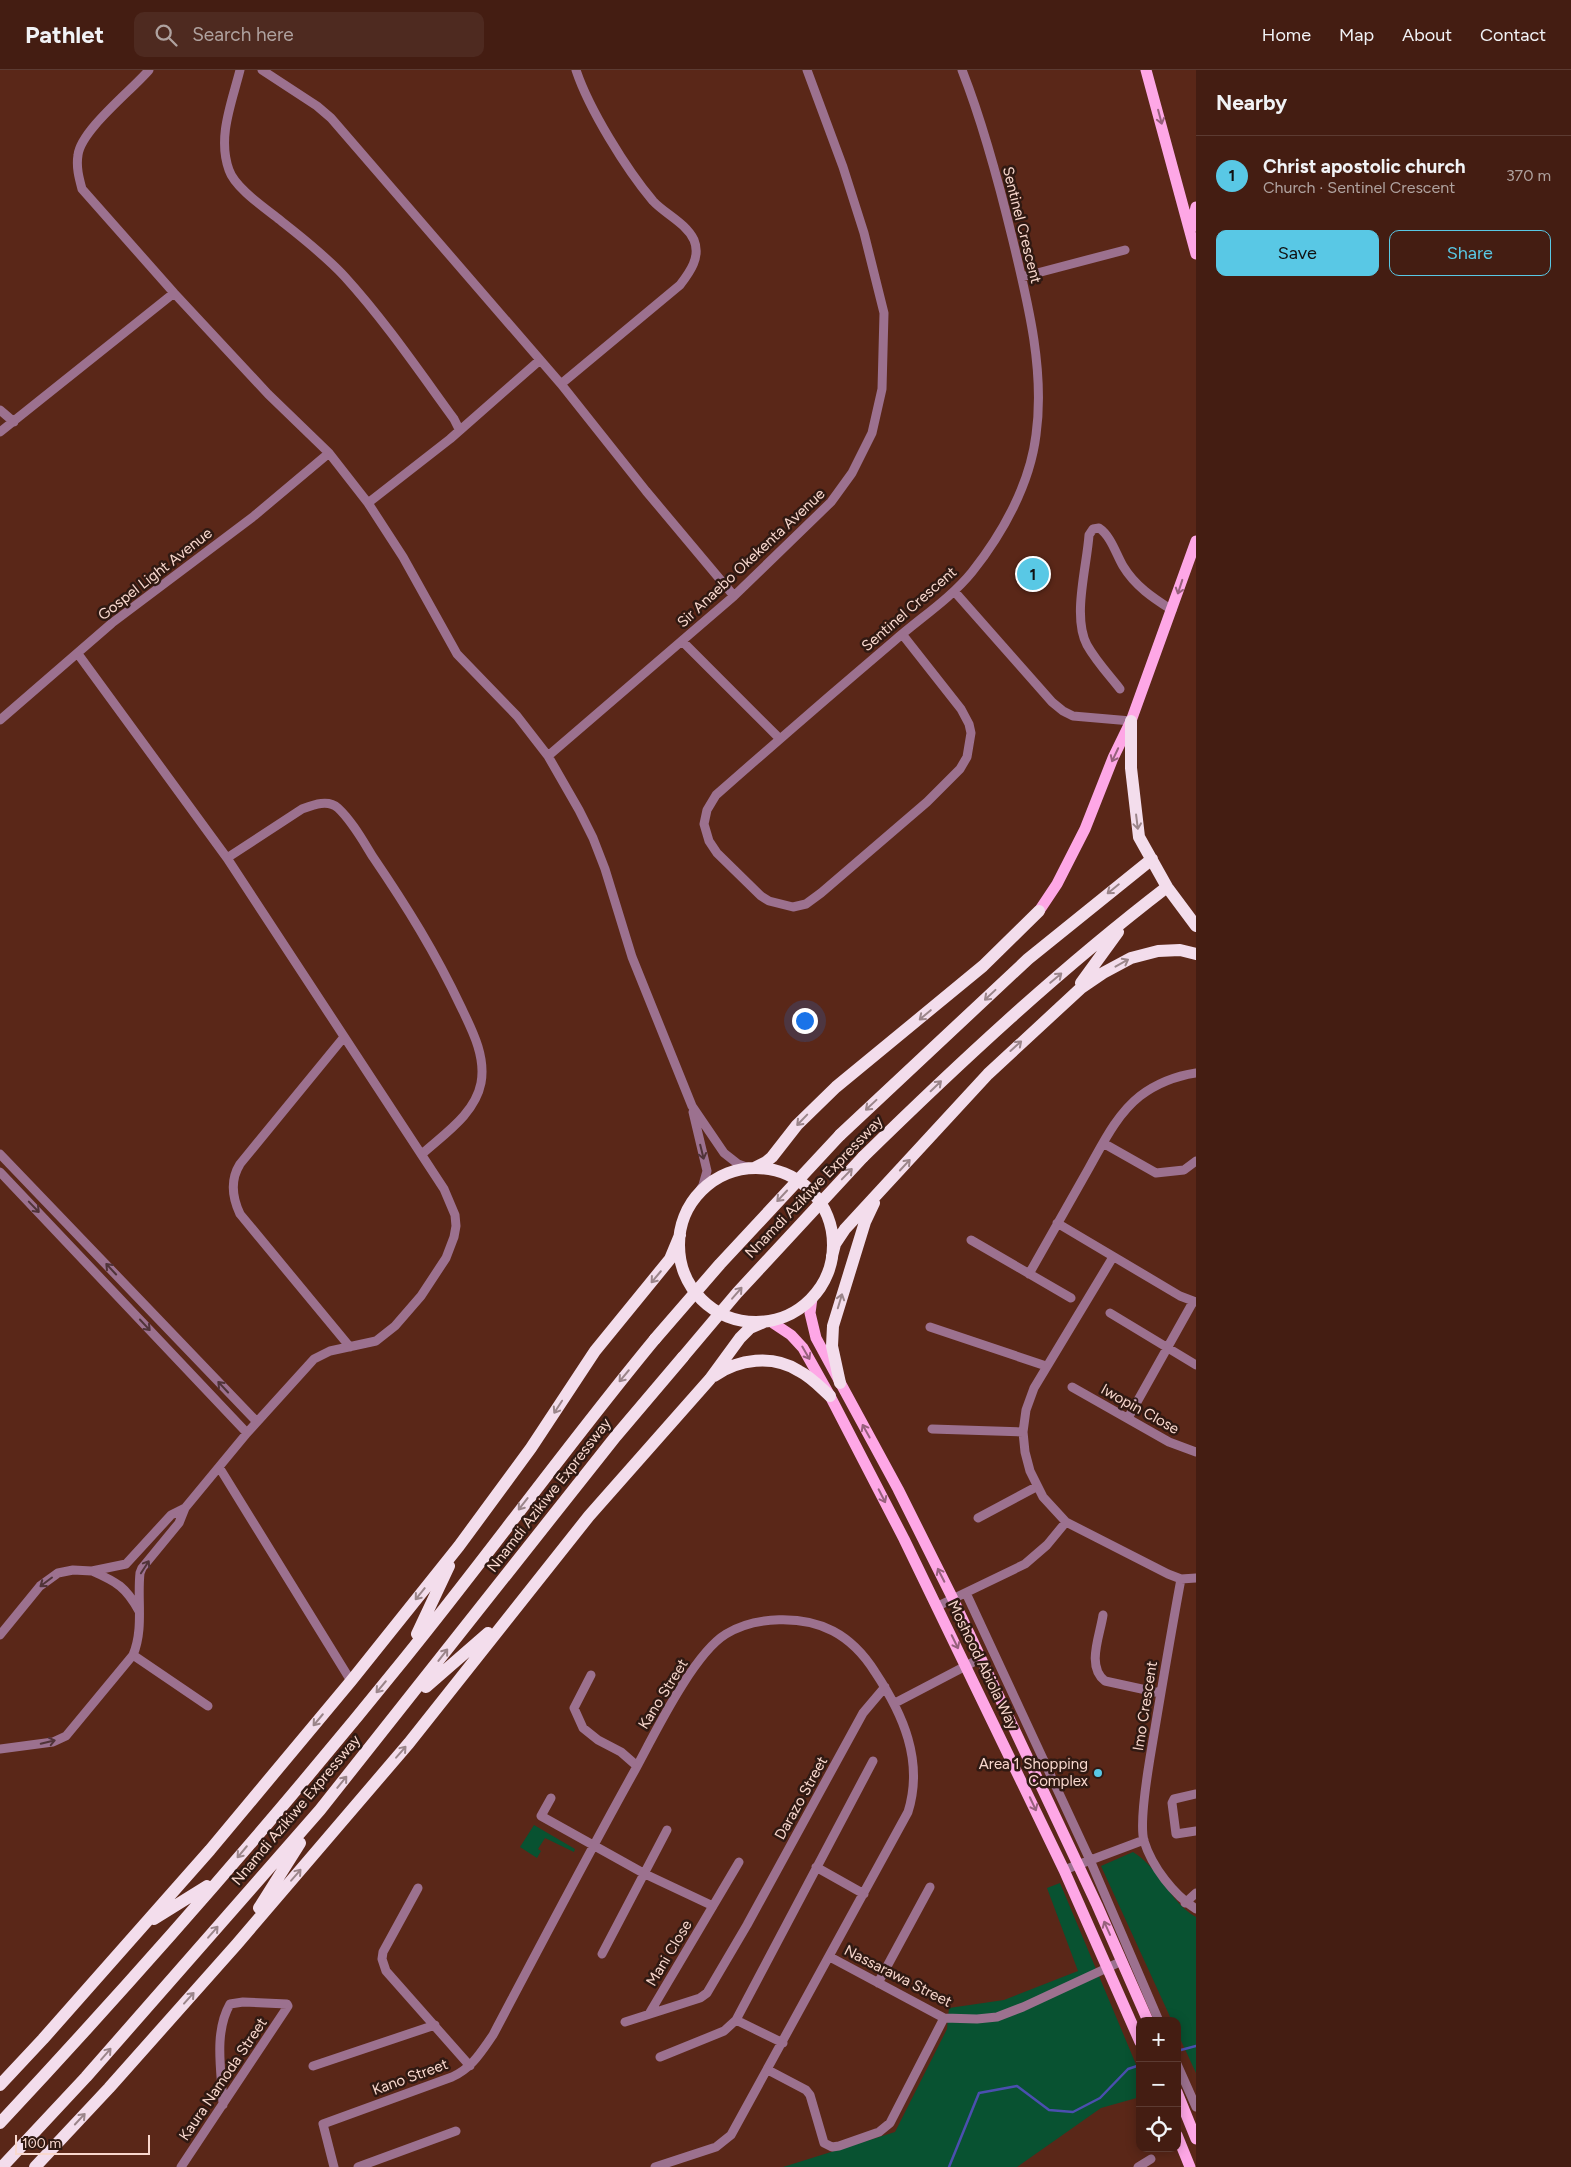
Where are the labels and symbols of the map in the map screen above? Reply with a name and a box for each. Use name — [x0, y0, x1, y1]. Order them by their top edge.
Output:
one-way arrow — [1156, 108, 1165, 124]
street label: Sentinel Crescent — [999, 165, 1045, 286]
street label: Sir Anaebo Okekenta Avenue — [673, 485, 829, 631]
street label: Gospel Light Avenue — [94, 524, 216, 624]
pin: 1 — [1017, 555, 1049, 593]
street label: Sentinel Crescent — [858, 563, 960, 655]
one-way arrow — [1175, 578, 1184, 594]
one-way arrow — [1110, 747, 1120, 762]
one-way arrow — [1132, 814, 1142, 830]
one-way arrow — [1107, 883, 1120, 894]
one-way arrow — [1114, 957, 1128, 967]
one-way arrow — [1050, 972, 1063, 983]
one-way arrow — [983, 989, 996, 1001]
your location — [792, 1008, 818, 1034]
one-way arrow — [919, 1009, 932, 1020]
one-way arrow — [1010, 1040, 1023, 1052]
one-way arrow — [929, 1081, 941, 1093]
one-way arrow — [865, 1099, 877, 1111]
street label: Nnamdi Azikiwe Expressway — [741, 1112, 887, 1262]
one-way arrow — [796, 1114, 808, 1127]
one-way arrow — [698, 1143, 708, 1159]
one-way arrow — [899, 1158, 911, 1171]
one-way arrow — [841, 1168, 854, 1180]
one-way arrow — [777, 1189, 789, 1202]
one-way arrow — [28, 1201, 40, 1214]
one-way arrow — [105, 1263, 117, 1275]
one-way arrow — [651, 1271, 662, 1284]
one-way arrow — [731, 1287, 742, 1300]
one-way arrow — [836, 1293, 846, 1309]
one-way arrow — [139, 1319, 151, 1332]
one-way arrow — [801, 1346, 811, 1360]
one-way arrow — [618, 1369, 629, 1382]
street label: Iwopin Close — [1098, 1380, 1182, 1438]
one-way arrow — [217, 1381, 229, 1393]
one-way arrow — [553, 1399, 563, 1413]
street label: Nnamdi Azikiwe Expressway — [483, 1414, 615, 1576]
one-way arrow — [861, 1424, 871, 1439]
one-way arrow — [877, 1489, 887, 1504]
one-way arrow — [518, 1497, 529, 1510]
one-way arrow — [140, 1560, 150, 1574]
one-way arrow — [936, 1568, 945, 1583]
one-way arrow — [39, 1577, 53, 1587]
one-way arrow — [415, 1587, 426, 1600]
street label: Moshood Abiola Way — [944, 1597, 1022, 1733]
one-way arrow — [951, 1634, 960, 1649]
one-way arrow — [438, 1649, 449, 1662]
street label: Kano Street — [634, 1655, 692, 1732]
street label: Imo Crescent — [1129, 1660, 1161, 1752]
one-way arrow — [375, 1680, 386, 1693]
one-way arrow — [313, 1714, 324, 1727]
street label: Nnamdi Azikiwe Expressway — [228, 1731, 364, 1889]
one-way arrow — [40, 1737, 56, 1747]
one-way arrow — [396, 1746, 407, 1759]
street label: Darazo Street — [771, 1753, 831, 1843]
place label: Area 1 Shopping Complex — [979, 1755, 1088, 1790]
marker: Area 1 Shopping Complex — [1092, 1767, 1104, 1779]
one-way arrow — [337, 1776, 348, 1789]
one-way arrow — [1029, 1796, 1038, 1811]
one-way arrow — [236, 1845, 248, 1858]
one-way arrow — [290, 1869, 301, 1882]
street label: Mani Close — [642, 1917, 696, 1989]
one-way arrow — [1102, 1921, 1112, 1936]
one-way arrow — [207, 1926, 218, 1939]
street label: Nassarawa Street — [841, 1941, 955, 2011]
one-way arrow — [183, 1992, 194, 2005]
street label: Kaura Namoda Street — [175, 2014, 271, 2144]
one-way arrow — [100, 2048, 112, 2061]
street label: Kano Street — [370, 2055, 451, 2099]
one-way arrow — [74, 2112, 86, 2125]
scale bar — [15, 2132, 150, 2155]

